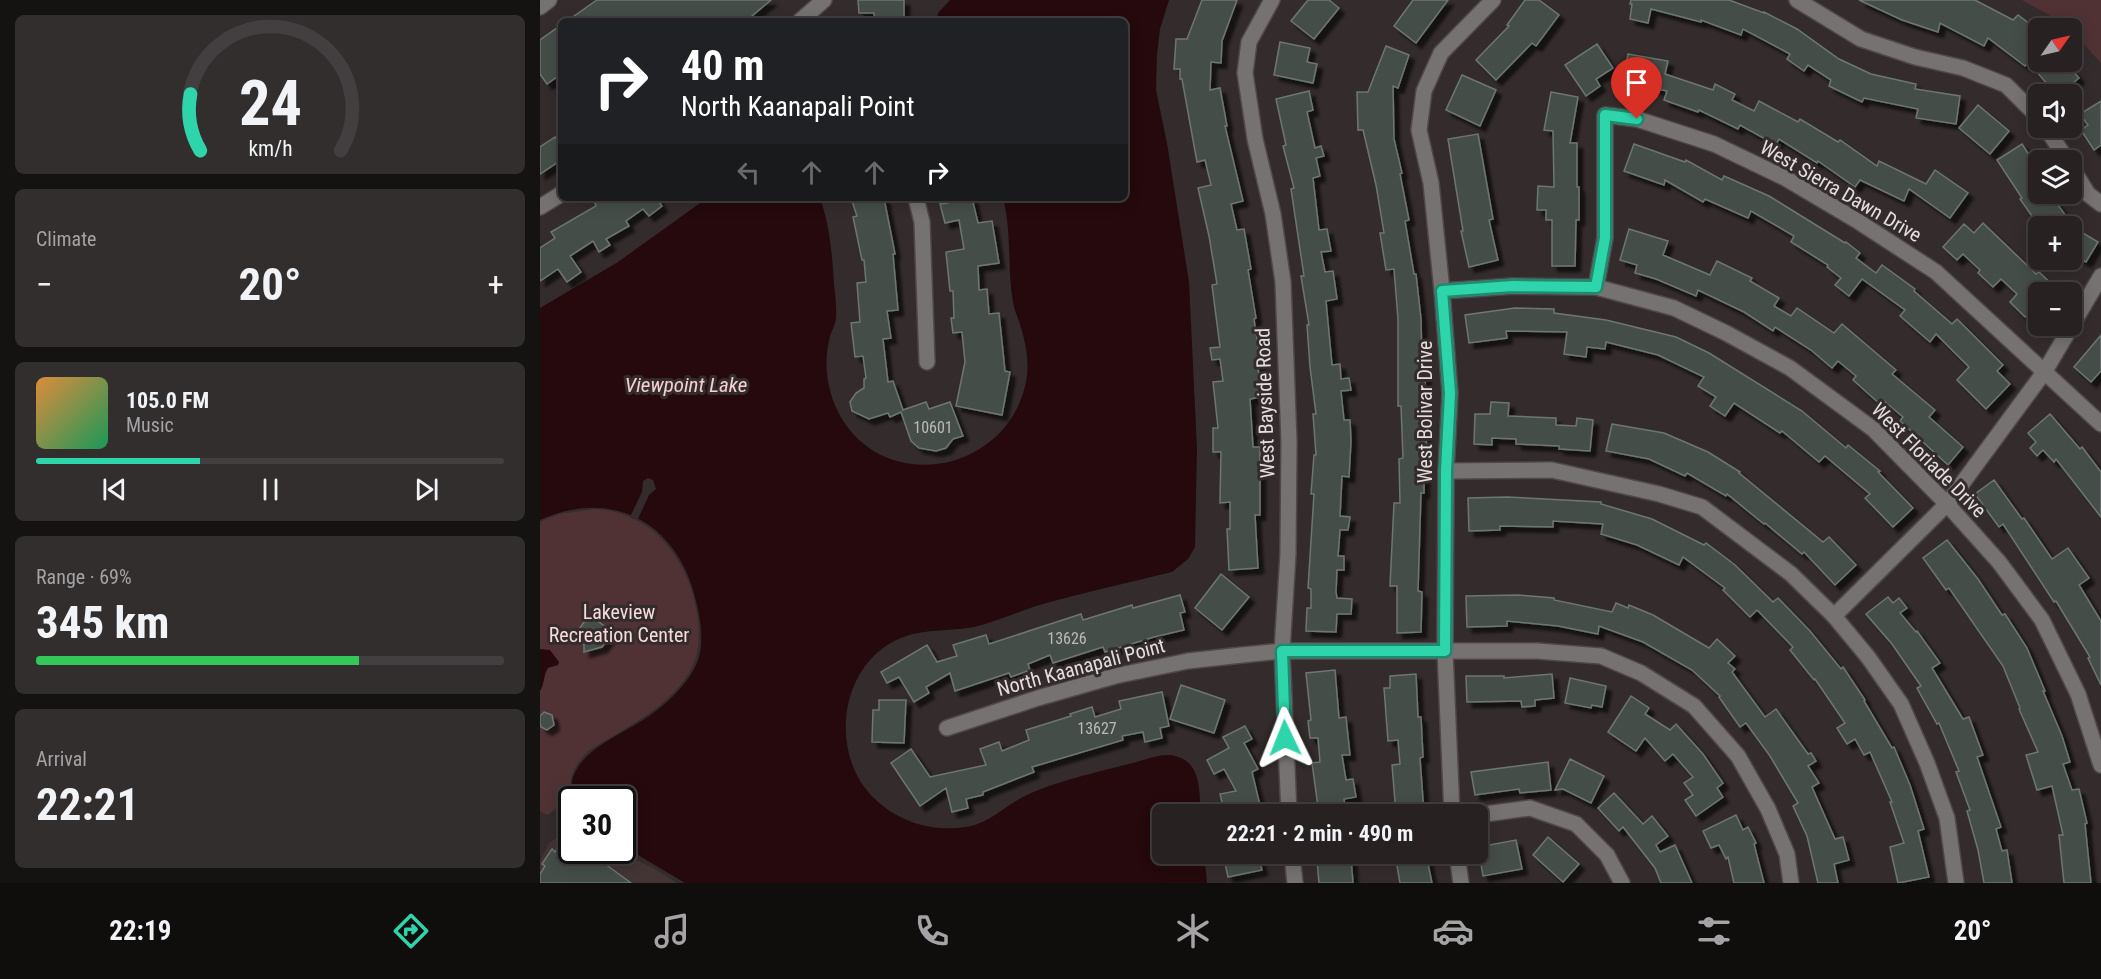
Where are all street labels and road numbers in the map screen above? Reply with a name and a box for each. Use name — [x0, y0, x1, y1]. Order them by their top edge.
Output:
street label: West Sierra Dawn Drive — [1756, 135, 1926, 247]
street label: West Bayside Road — [1250, 327, 1280, 479]
street label: West Bolivar Drive — [1413, 341, 1437, 483]
street label: West Floriade Drive — [1867, 398, 1991, 522]
street label: North Kaanapali Point — [994, 633, 1168, 701]

